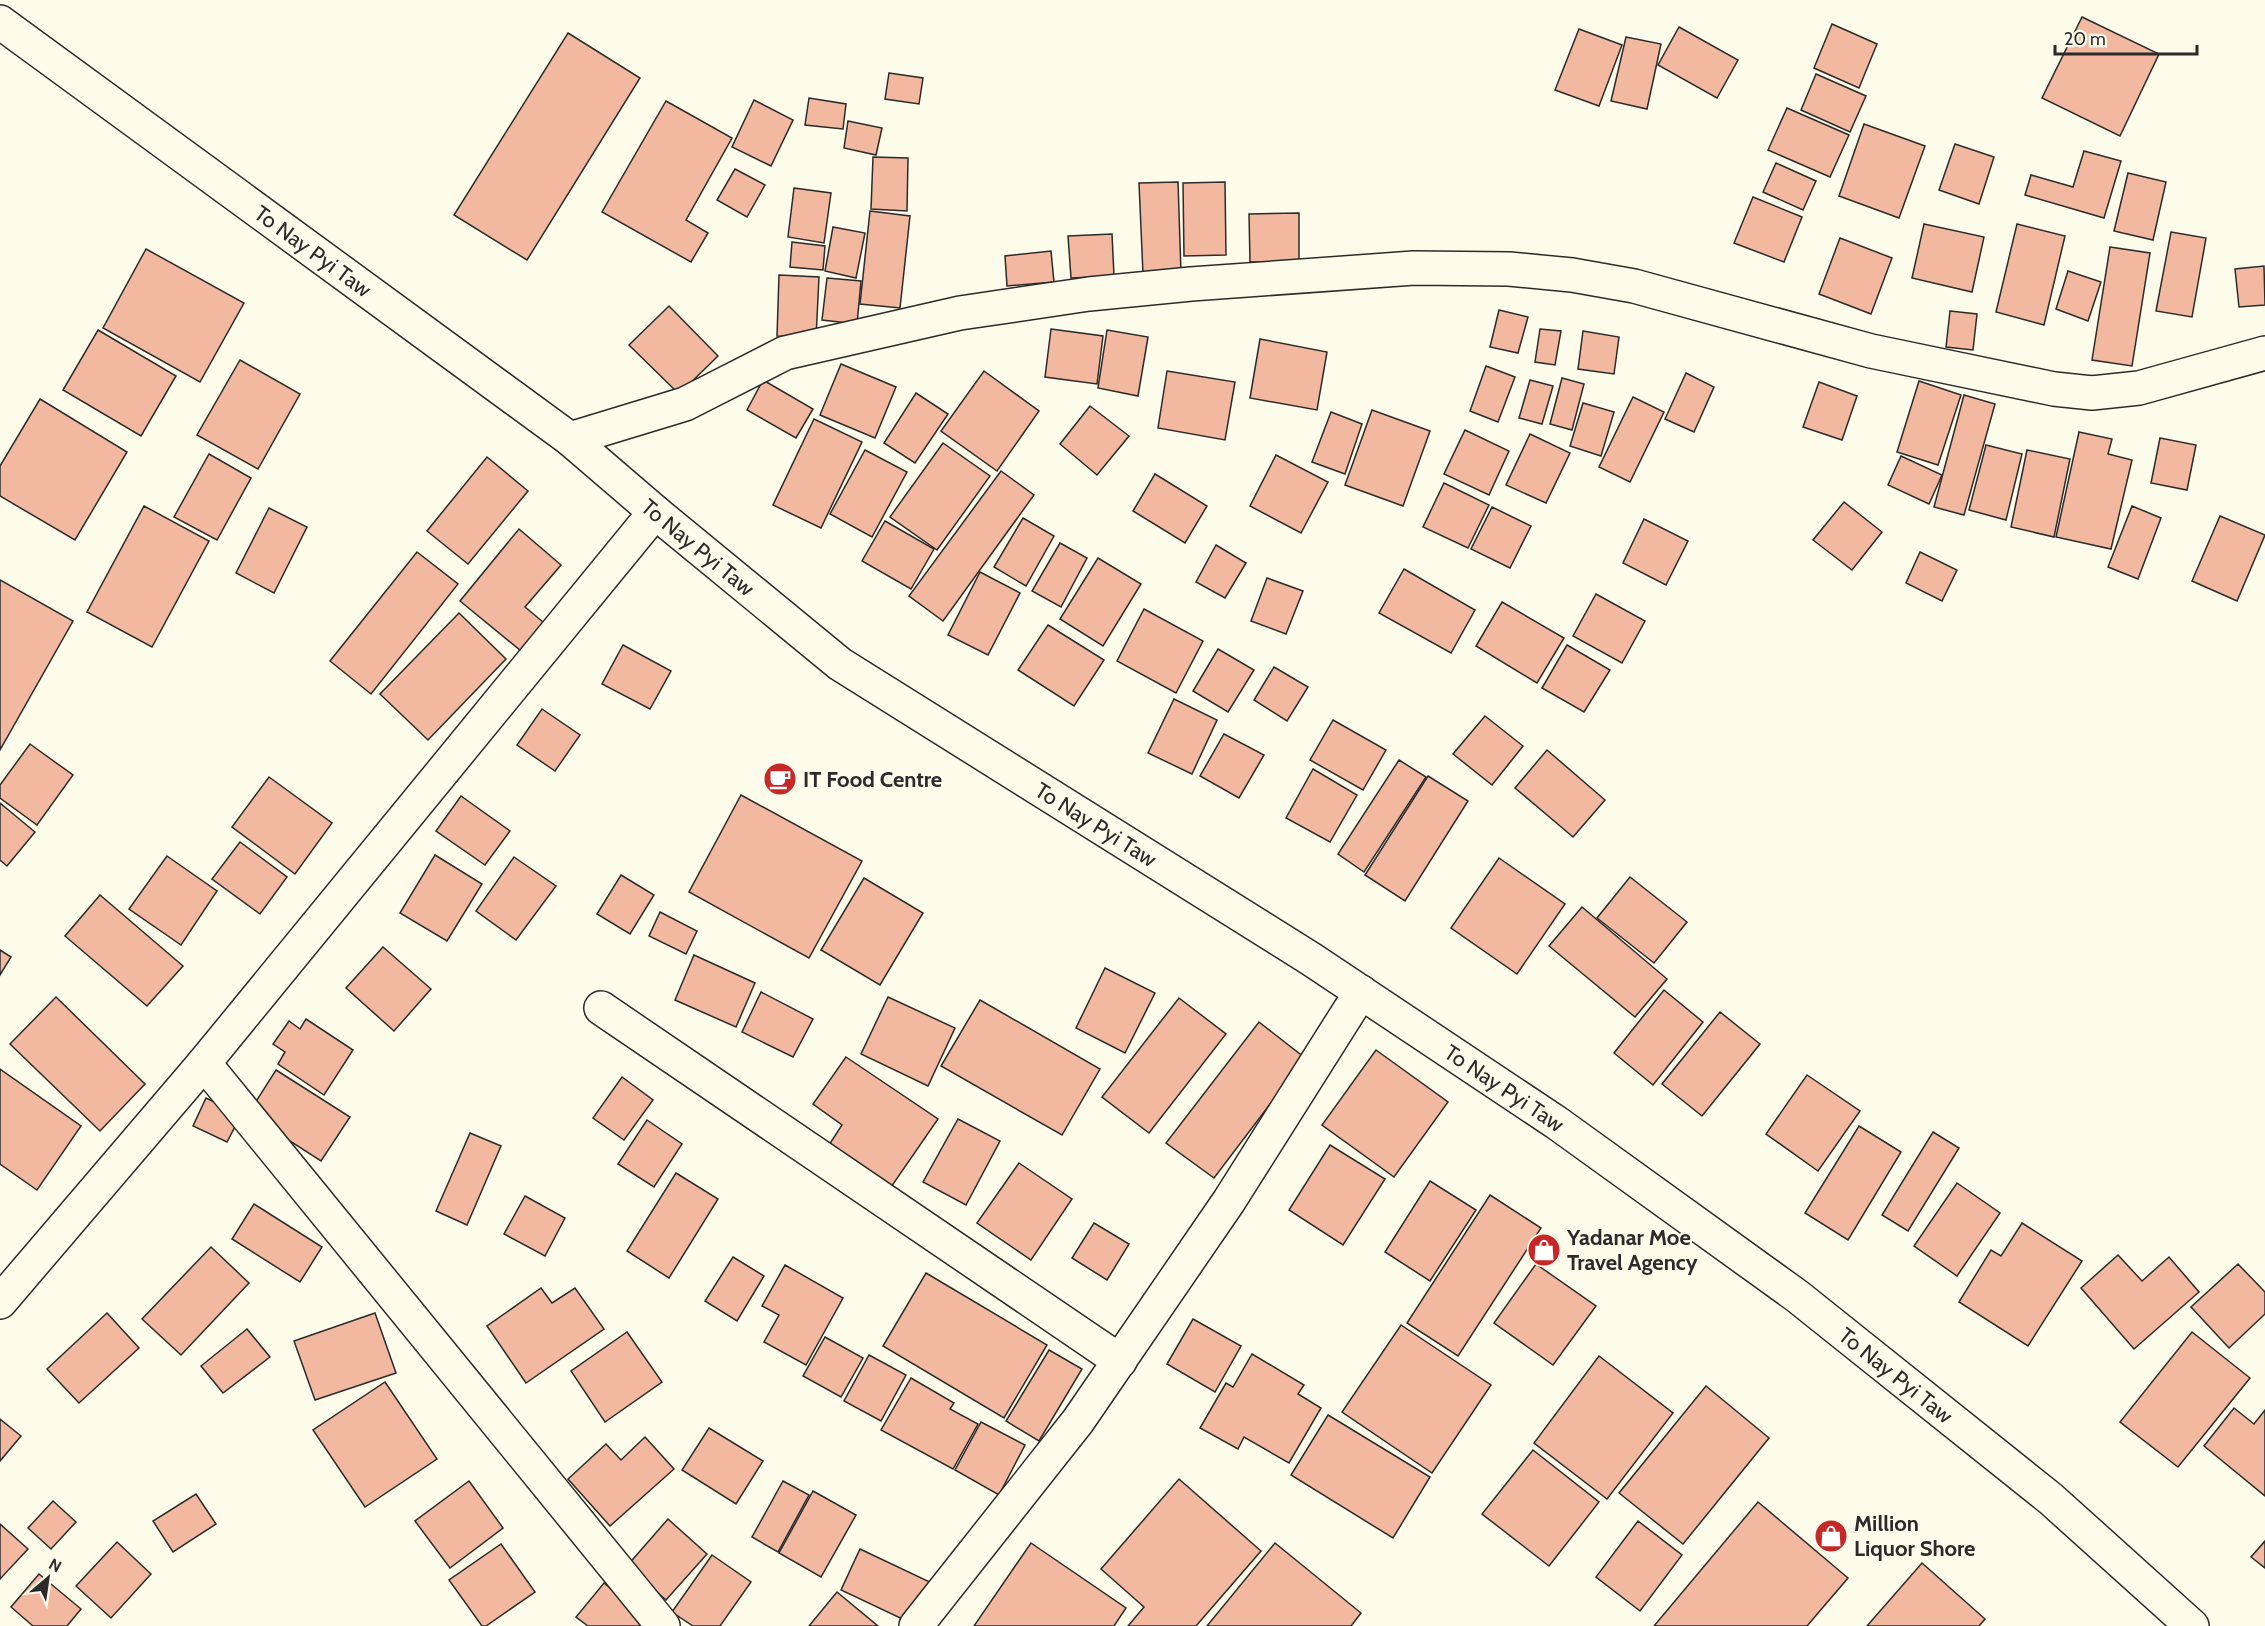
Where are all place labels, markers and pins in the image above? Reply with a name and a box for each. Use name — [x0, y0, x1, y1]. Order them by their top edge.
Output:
cafe icon: IT Food Centre — [762, 761, 798, 797]
place label: IT Food Centre — [803, 766, 942, 793]
place label: Yadanar Moe Travel Agency — [1566, 1224, 1698, 1276]
shop icon: Yadanar Moe Travel Agency — [1526, 1232, 1562, 1268]
place label: Million Liquor Shore — [1854, 1510, 1975, 1562]
shop icon: Million Liquor Shore — [1813, 1518, 1849, 1554]

